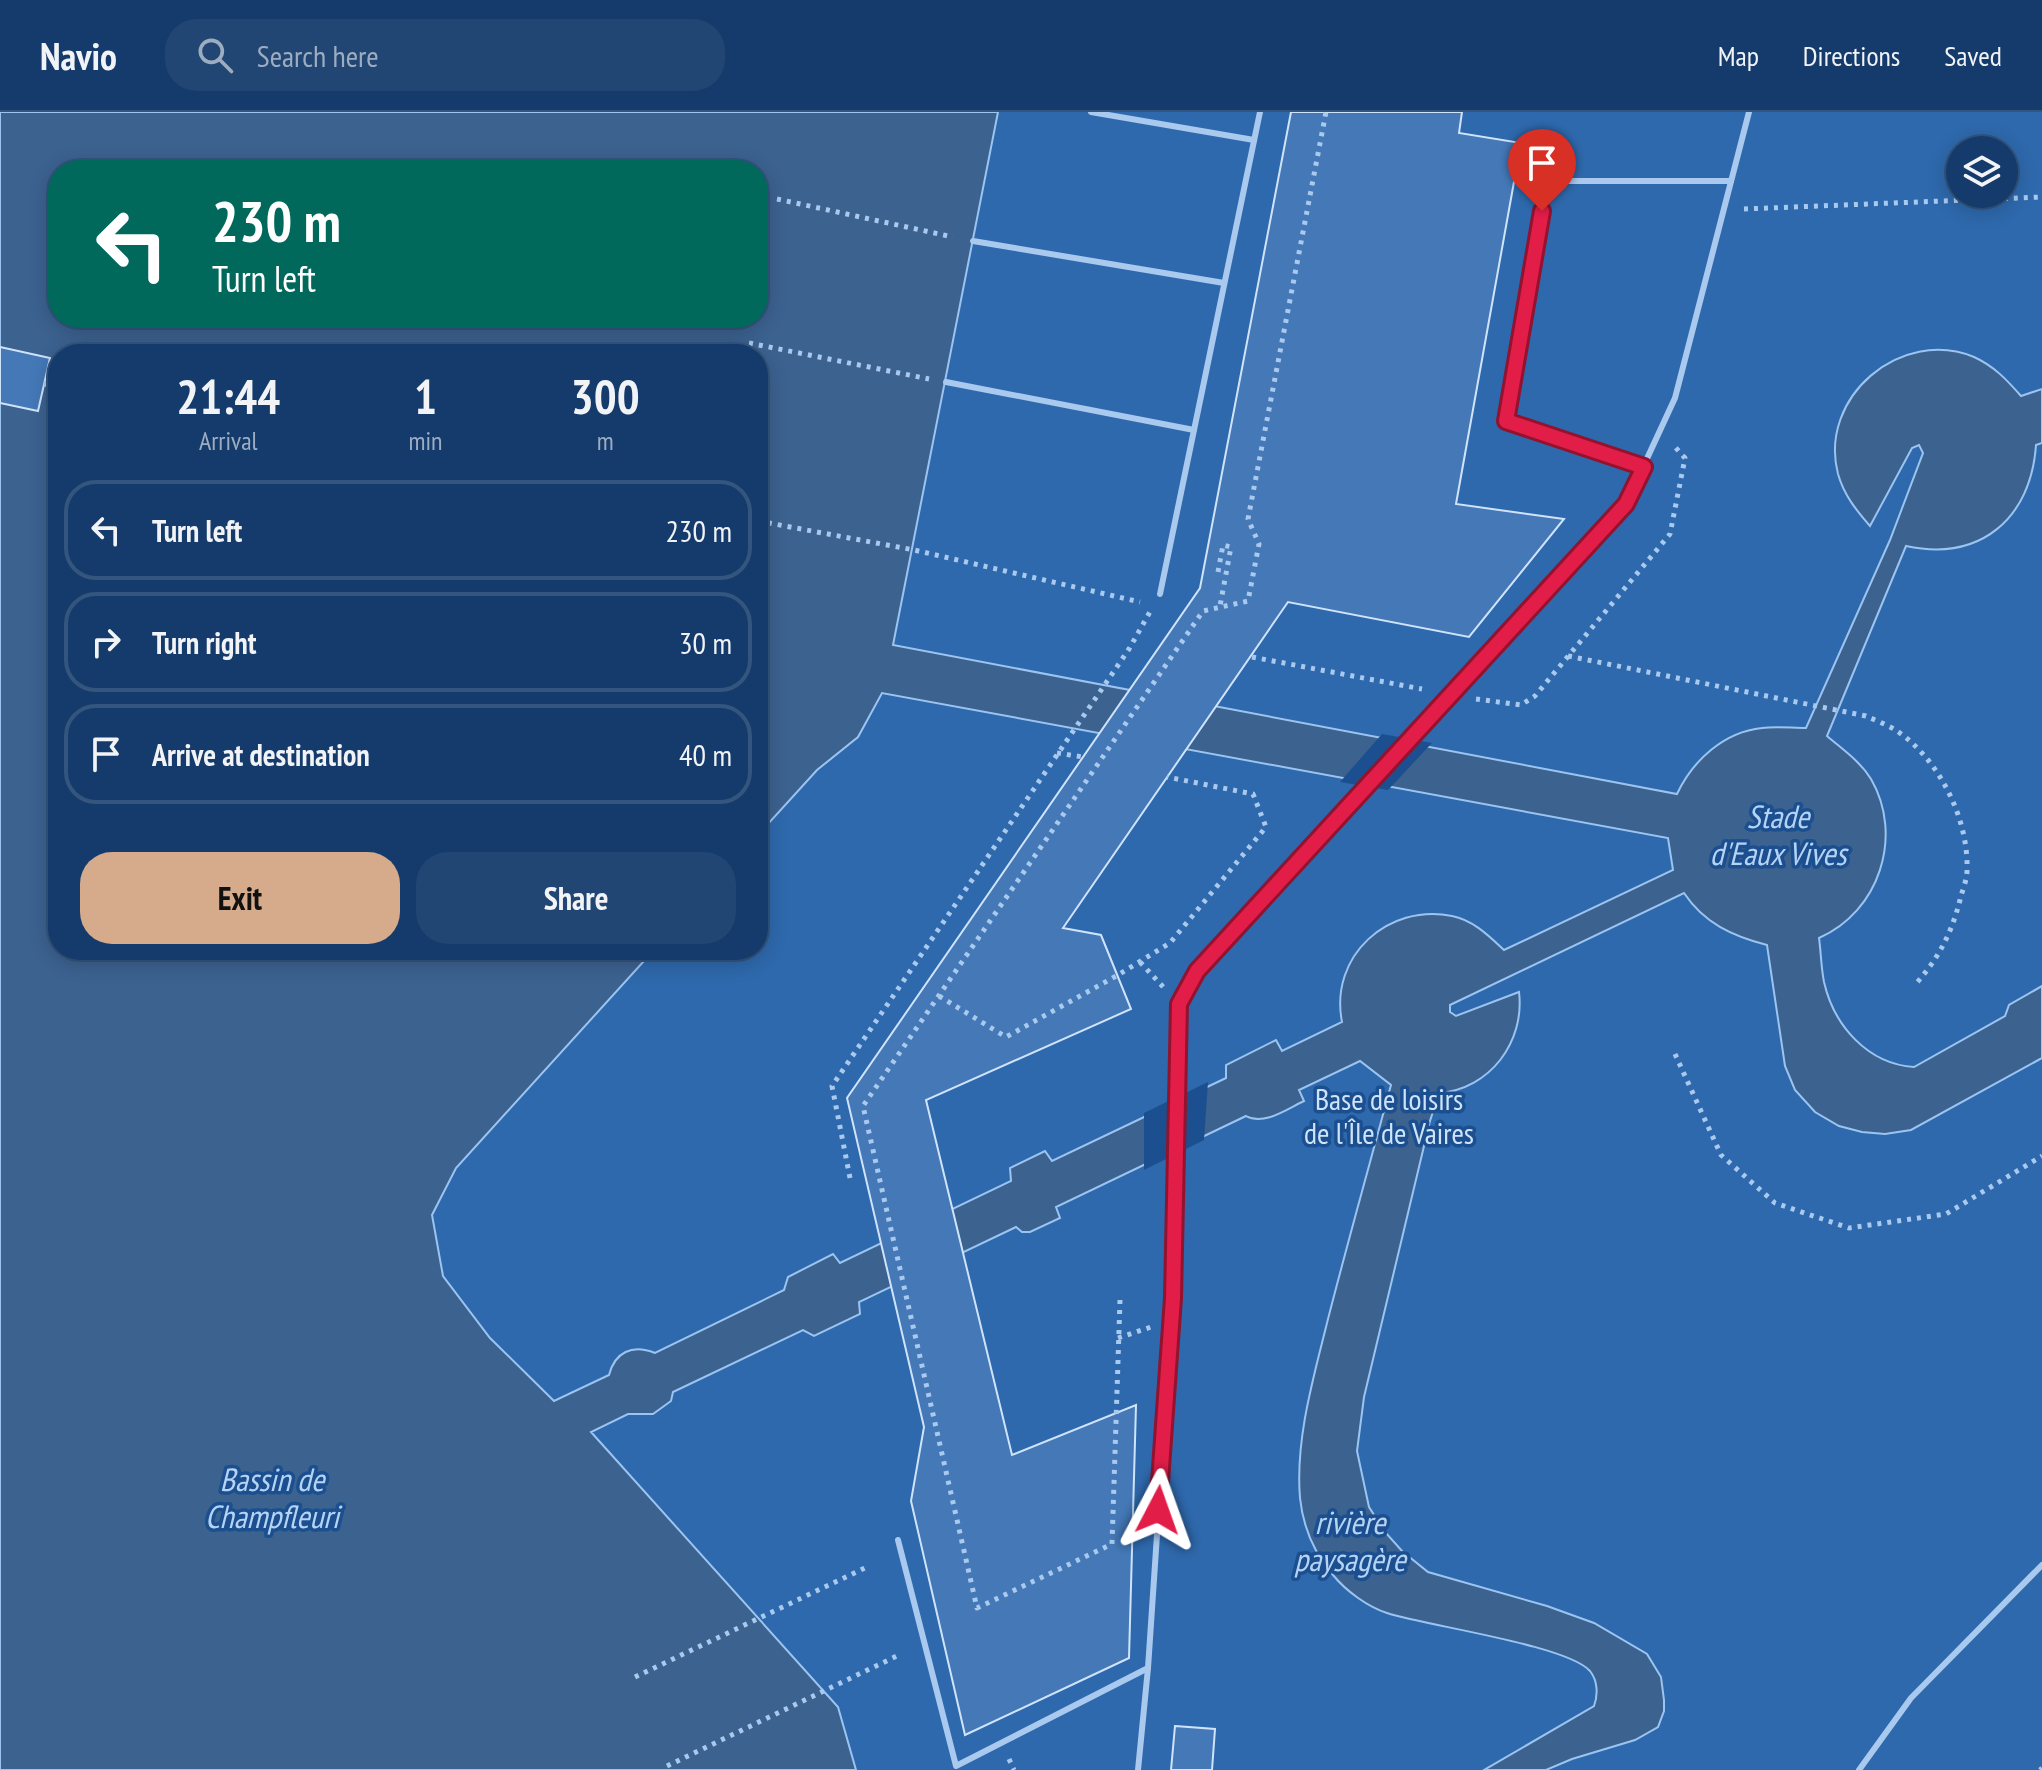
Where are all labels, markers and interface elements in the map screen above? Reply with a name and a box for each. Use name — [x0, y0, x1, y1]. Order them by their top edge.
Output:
search box — [165, 19, 725, 91]
text: Navio — [40, 31, 117, 80]
icon: search — [193, 33, 237, 77]
text: Search here — [257, 36, 379, 75]
text: Map — [1718, 37, 1759, 74]
text: Directions — [1803, 37, 1900, 74]
text: Saved — [1944, 37, 2002, 74]
pin — [1508, 129, 1576, 211]
map controls — [1946, 136, 2018, 208]
button: layers — [1946, 136, 2018, 208]
icon: arrive — [1520, 141, 1564, 185]
text: 230 m — [212, 185, 341, 257]
icon: left — [80, 192, 184, 296]
text: Turn left — [212, 255, 316, 302]
text: 21:44 — [176, 365, 280, 427]
text: 1 — [414, 365, 437, 427]
text: 300 — [571, 365, 640, 427]
text: Arrival — [199, 424, 258, 457]
text: min — [408, 424, 442, 457]
text: m — [597, 424, 614, 457]
icon: left — [84, 508, 128, 552]
text: Turn left — [152, 511, 242, 550]
text: 230 m — [666, 511, 732, 550]
icon: right — [84, 620, 128, 664]
text: Turn right — [152, 623, 256, 662]
text: 30 m — [679, 623, 732, 662]
icon: arrive — [84, 732, 128, 776]
text: Arrive at destination — [152, 735, 370, 774]
text: 40 m — [679, 735, 732, 774]
water label: Stade d'Eaux Vives — [1710, 795, 1850, 874]
button: Exit — [80, 852, 400, 944]
button: Share — [416, 852, 736, 944]
park label: Base de loisirs de l'Île de Vaires — [1304, 1079, 1474, 1152]
water label: Bassin de Champfleuri — [205, 1458, 343, 1537]
position arrow — [1116, 1468, 1200, 1552]
water label: rivière paysagère — [1294, 1501, 1407, 1580]

